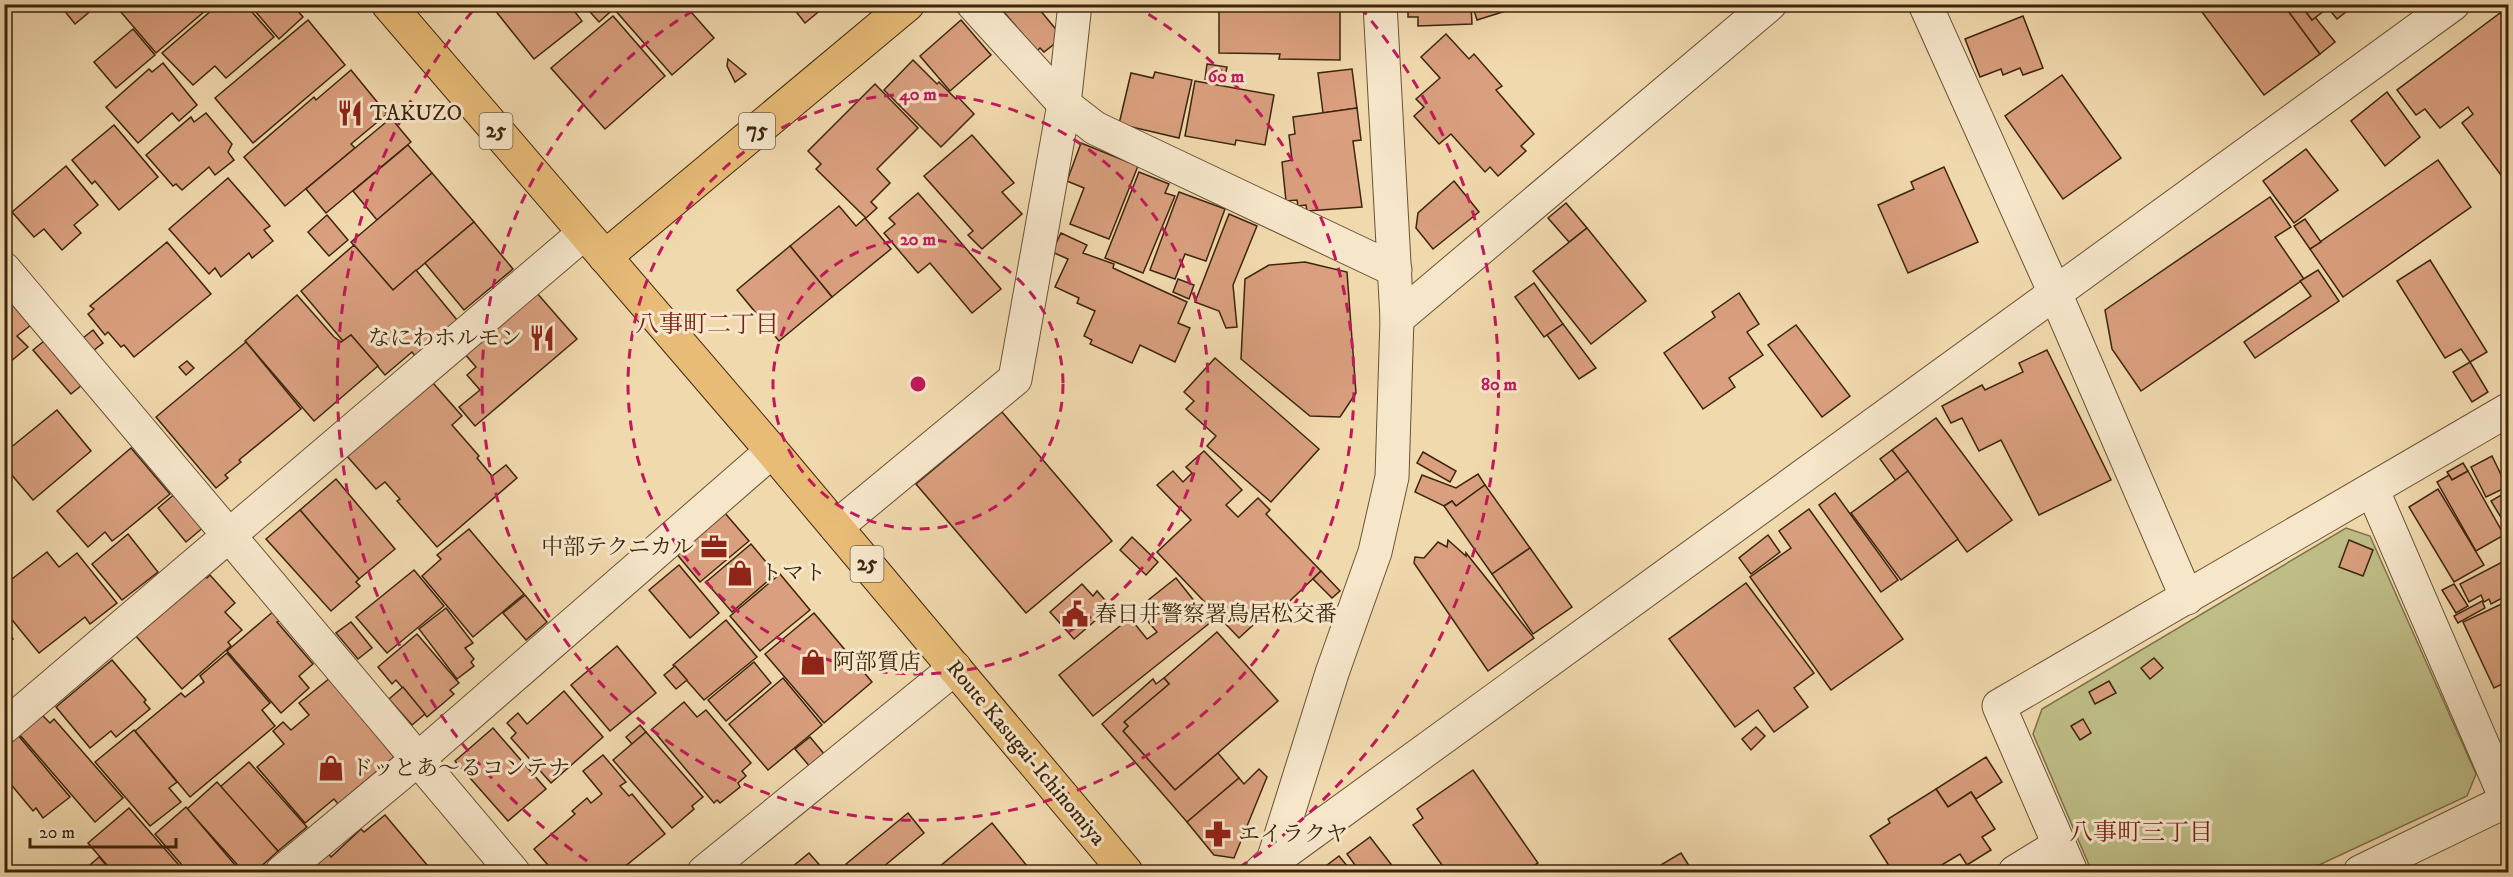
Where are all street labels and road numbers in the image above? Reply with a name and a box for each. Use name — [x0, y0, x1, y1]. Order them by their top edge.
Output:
road number: 25 — [480, 113, 512, 149]
road number: 75 — [739, 113, 775, 149]
road number: 25 — [850, 546, 884, 582]
street label: Route Kasugai-Ichinomiya — [941, 655, 1112, 852]

